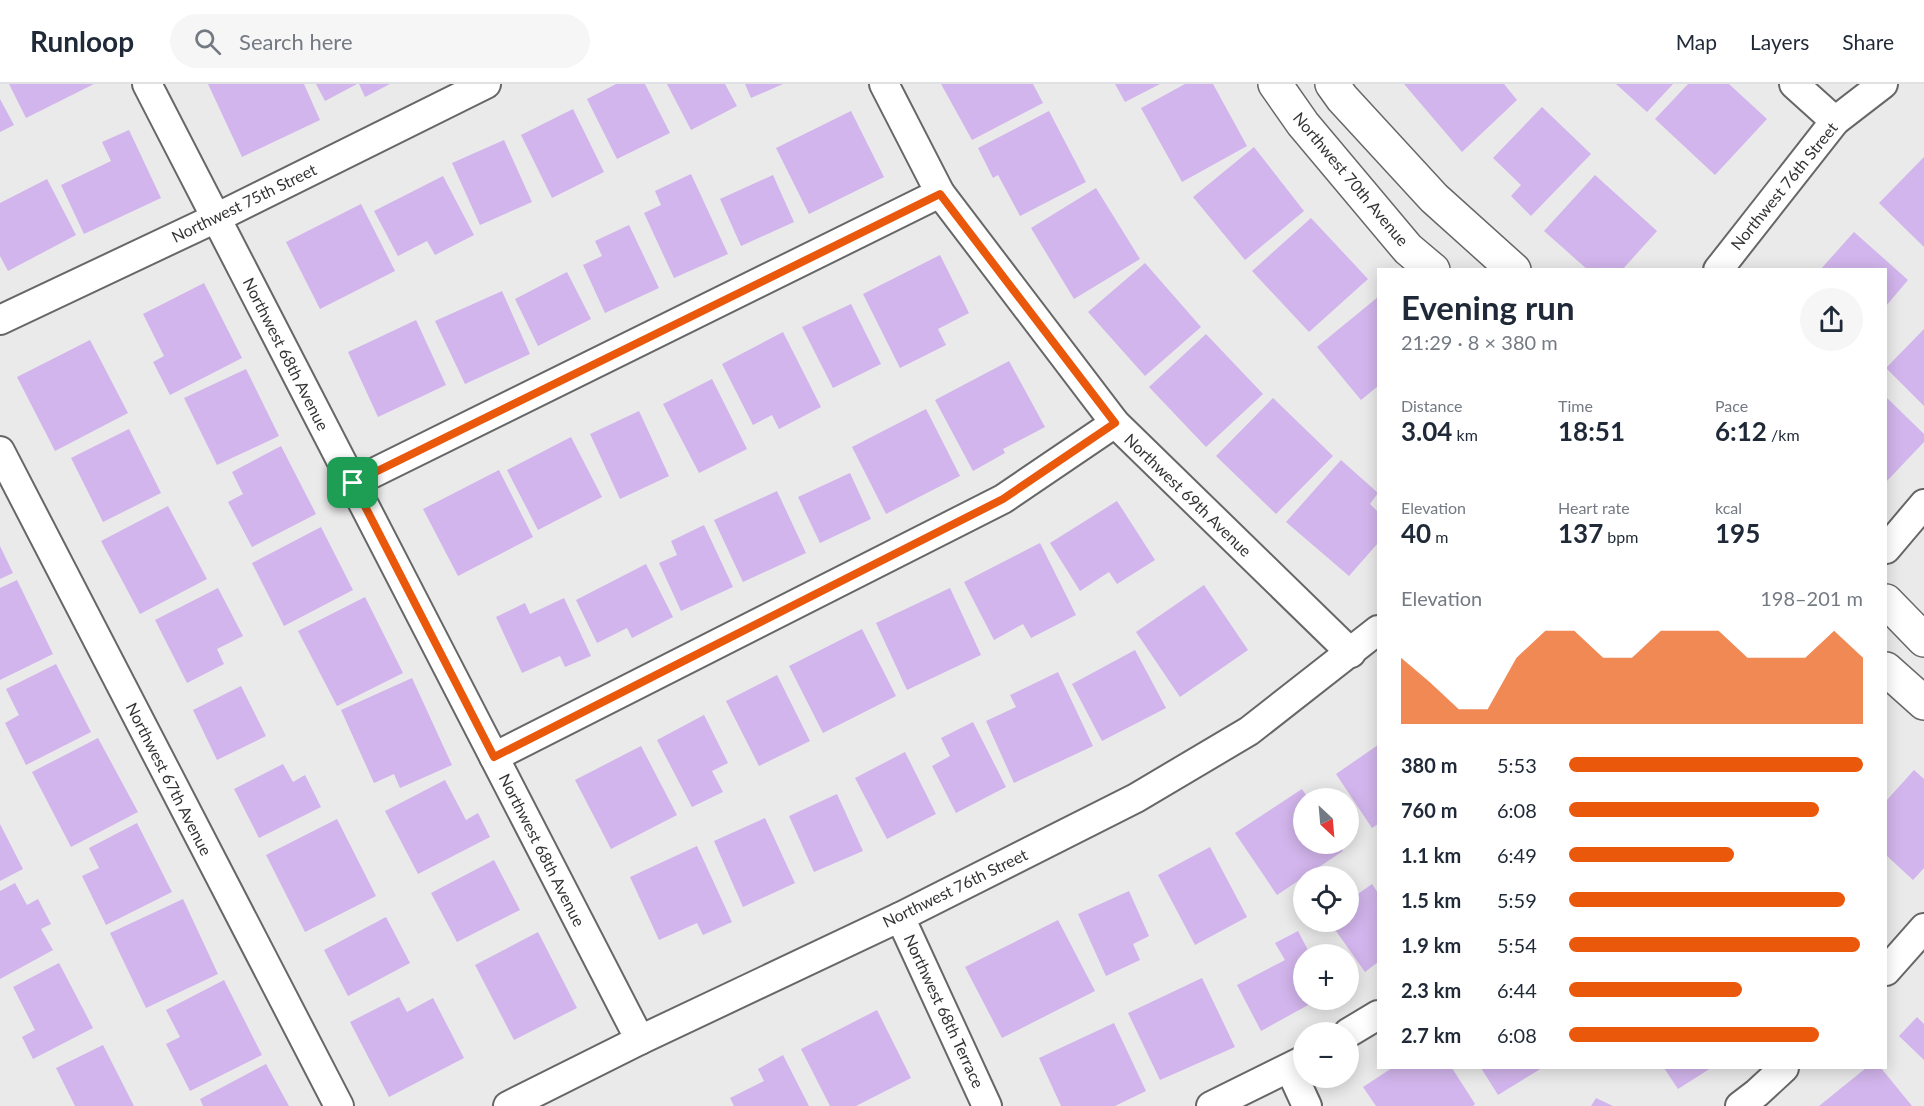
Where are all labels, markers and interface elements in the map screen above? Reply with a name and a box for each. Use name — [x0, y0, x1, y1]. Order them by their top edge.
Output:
search box — [170, 14, 590, 68]
text: Runloop — [30, 24, 134, 58]
icon: search — [191, 25, 224, 58]
text: Search here — [239, 28, 353, 55]
text: Map — [1676, 29, 1717, 54]
text: Layers — [1750, 29, 1809, 54]
text: Share — [1842, 29, 1894, 54]
street label: Northwest 70th Avenue — [1290, 108, 1413, 249]
street label: Northwest 76th Street — [1726, 118, 1841, 253]
street label: Northwest 75th Street — [168, 159, 319, 246]
street label: Northwest 68th Avenue — [240, 274, 333, 433]
text: Evening run — [1401, 287, 1575, 327]
button: share — [1800, 288, 1863, 351]
text: 21:29 · 8 × 380 m — [1401, 330, 1558, 354]
text: Distance — [1401, 396, 1462, 415]
text: Time — [1558, 396, 1593, 415]
text: Pace — [1715, 396, 1748, 415]
text: 3.04 — [1401, 415, 1452, 447]
text: 18:51 — [1558, 415, 1625, 447]
text: 6:12 — [1715, 415, 1767, 447]
text: km — [1452, 425, 1478, 444]
text: /km — [1767, 425, 1800, 444]
street label: Northwest 69th Avenue — [1121, 429, 1256, 560]
pin — [327, 457, 378, 508]
icon: arrive — [336, 466, 369, 499]
text: Elevation — [1401, 498, 1466, 517]
text: Heart rate — [1558, 498, 1630, 517]
text: kcal — [1715, 498, 1742, 517]
text: 40 — [1401, 517, 1431, 549]
text: 137 — [1558, 517, 1603, 549]
text: 195 — [1715, 517, 1760, 549]
text: m — [1431, 527, 1448, 546]
text: bpm — [1603, 527, 1638, 546]
text: Elevation — [1401, 586, 1482, 610]
text: 198–201 m — [1760, 586, 1863, 610]
street label: Northwest 67th Avenue — [123, 699, 216, 858]
text: 380 m — [1401, 753, 1457, 777]
text: 5:53 — [1497, 753, 1537, 777]
street label: Northwest 68th Avenue — [496, 770, 589, 929]
north arrow — [1293, 788, 1359, 854]
map controls — [1293, 788, 1359, 1088]
text: 760 m — [1401, 798, 1457, 822]
text: 6:08 — [1497, 798, 1537, 822]
text: 1.1 km — [1401, 843, 1461, 867]
text: 6:49 — [1497, 843, 1537, 867]
street label: Northwest 76th Street — [879, 844, 1030, 931]
button: locate — [1293, 866, 1359, 932]
text: 1.5 km — [1401, 888, 1461, 912]
text: 5:59 — [1497, 888, 1537, 912]
street label: Northwest 68th Terrace — [900, 931, 988, 1091]
text: 1.9 km — [1401, 933, 1461, 957]
text: 5:54 — [1497, 933, 1537, 957]
button: + — [1293, 944, 1359, 1010]
text: 2.3 km — [1401, 978, 1461, 1002]
text: 6:44 — [1497, 978, 1537, 1002]
button: − — [1293, 1022, 1359, 1088]
text: 2.7 km — [1401, 1023, 1461, 1047]
text: 6:08 — [1497, 1023, 1537, 1047]

